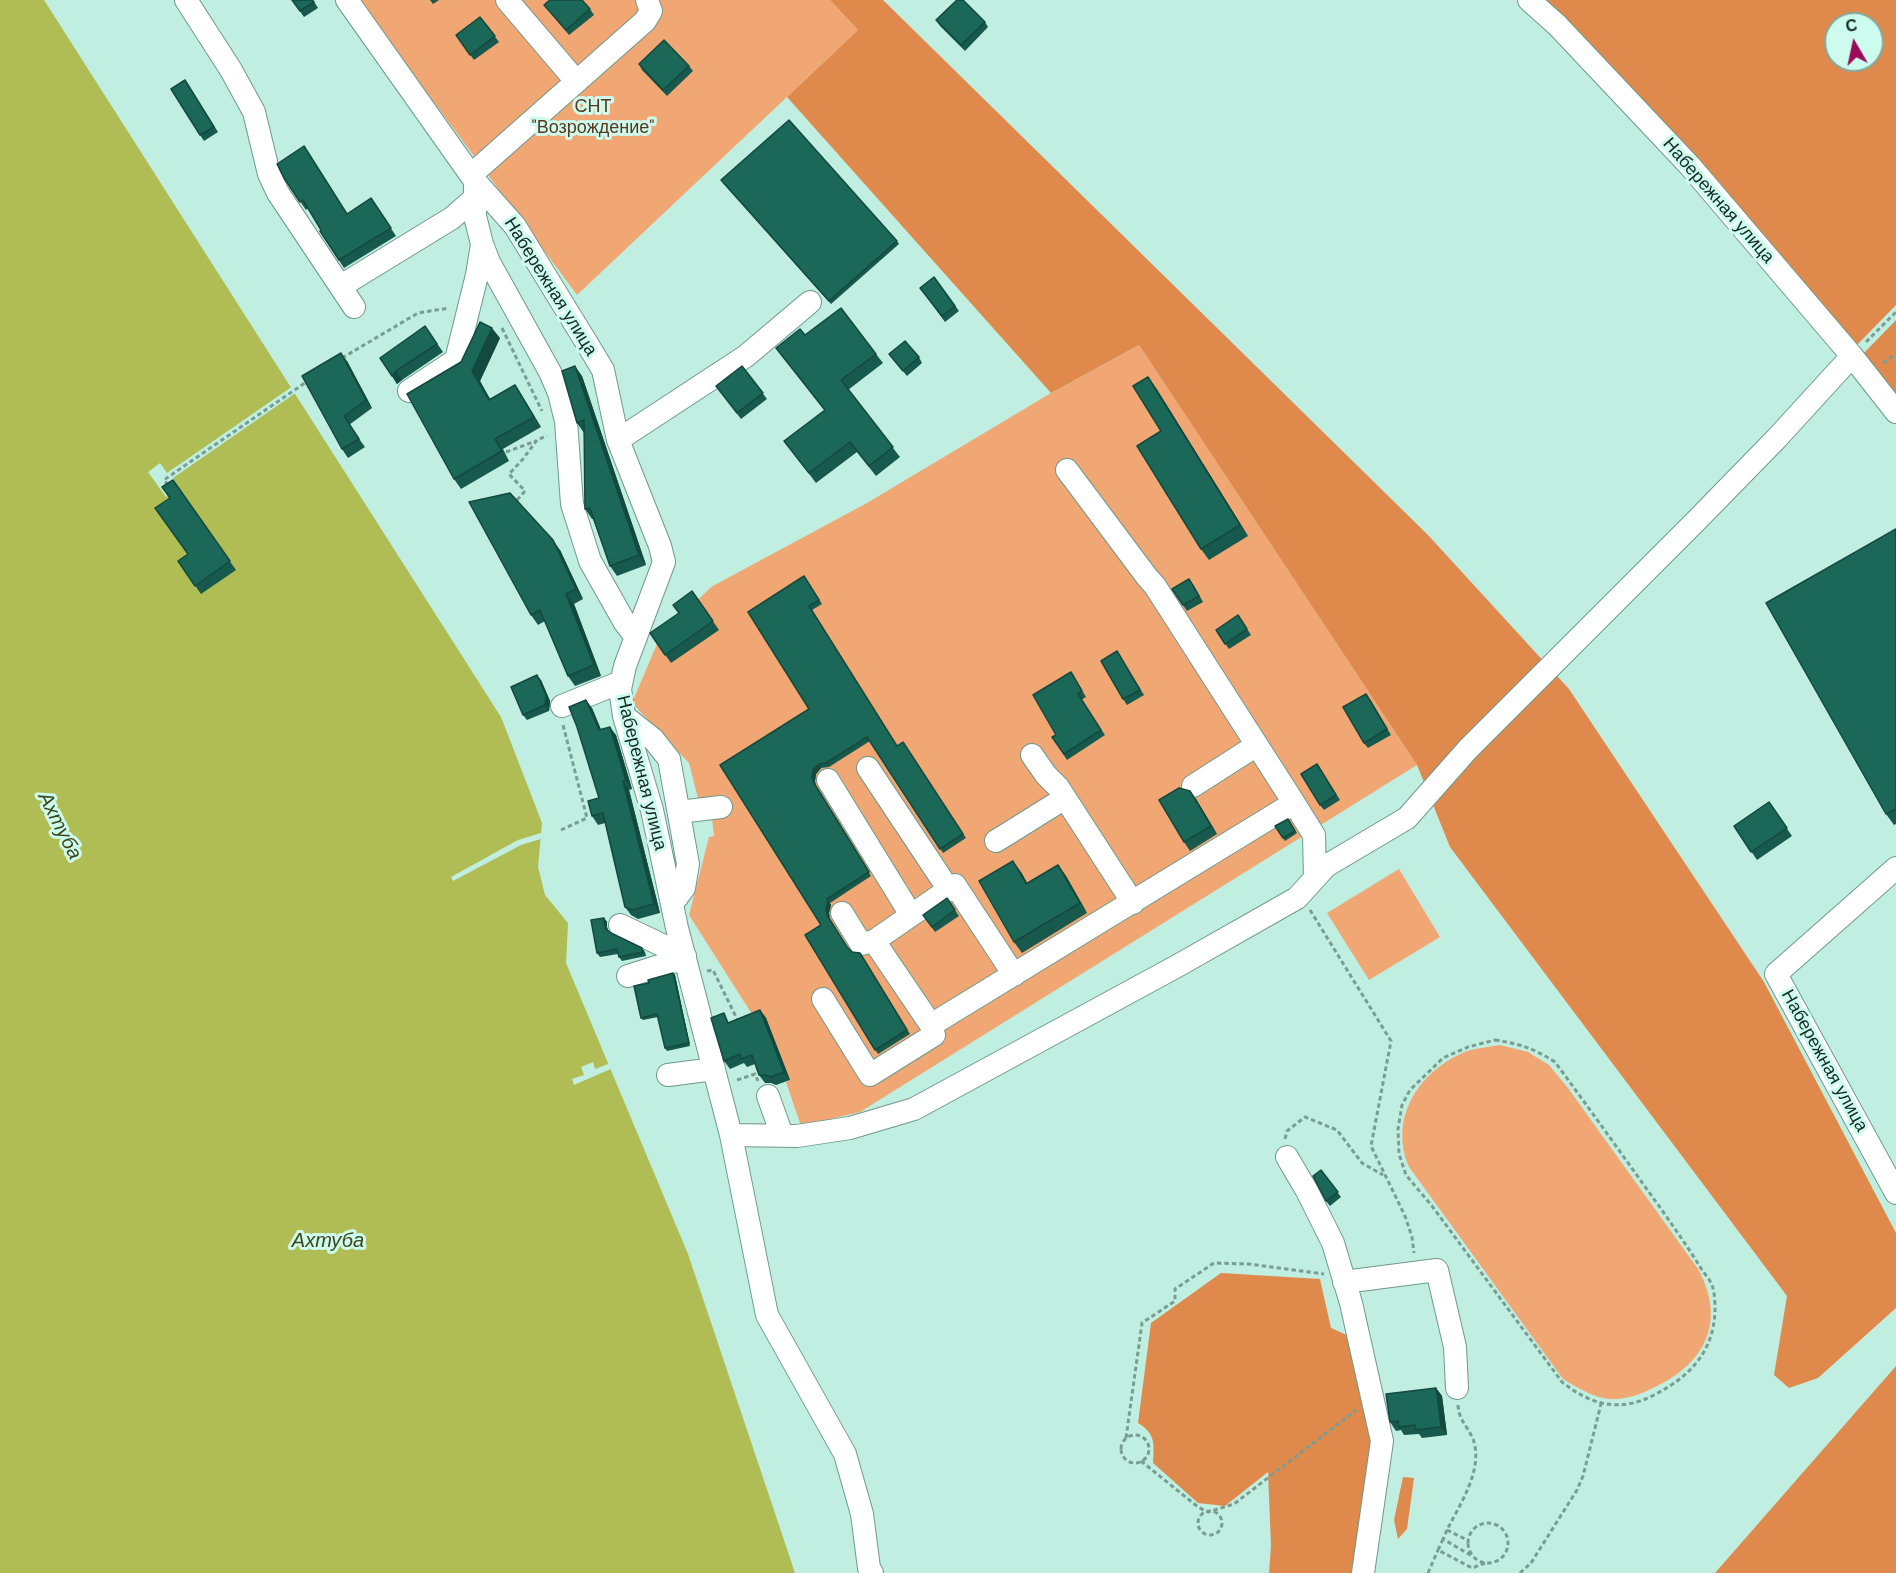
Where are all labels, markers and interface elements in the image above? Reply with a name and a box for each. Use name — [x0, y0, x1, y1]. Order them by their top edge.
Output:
north arrow — [1824, 12, 1884, 72]
text: С — [1844, 14, 1859, 37]
park label: СНТ "Возрождение" — [532, 96, 654, 138]
street label: Набережная улица — [1658, 134, 1778, 268]
street label: Набережная улица — [499, 214, 601, 360]
street label: Набережная улица — [611, 693, 671, 853]
water label: Ахтуба — [32, 788, 86, 864]
street label: Набережная улица — [1776, 986, 1872, 1136]
water label: Ахтуба — [292, 1230, 364, 1254]

